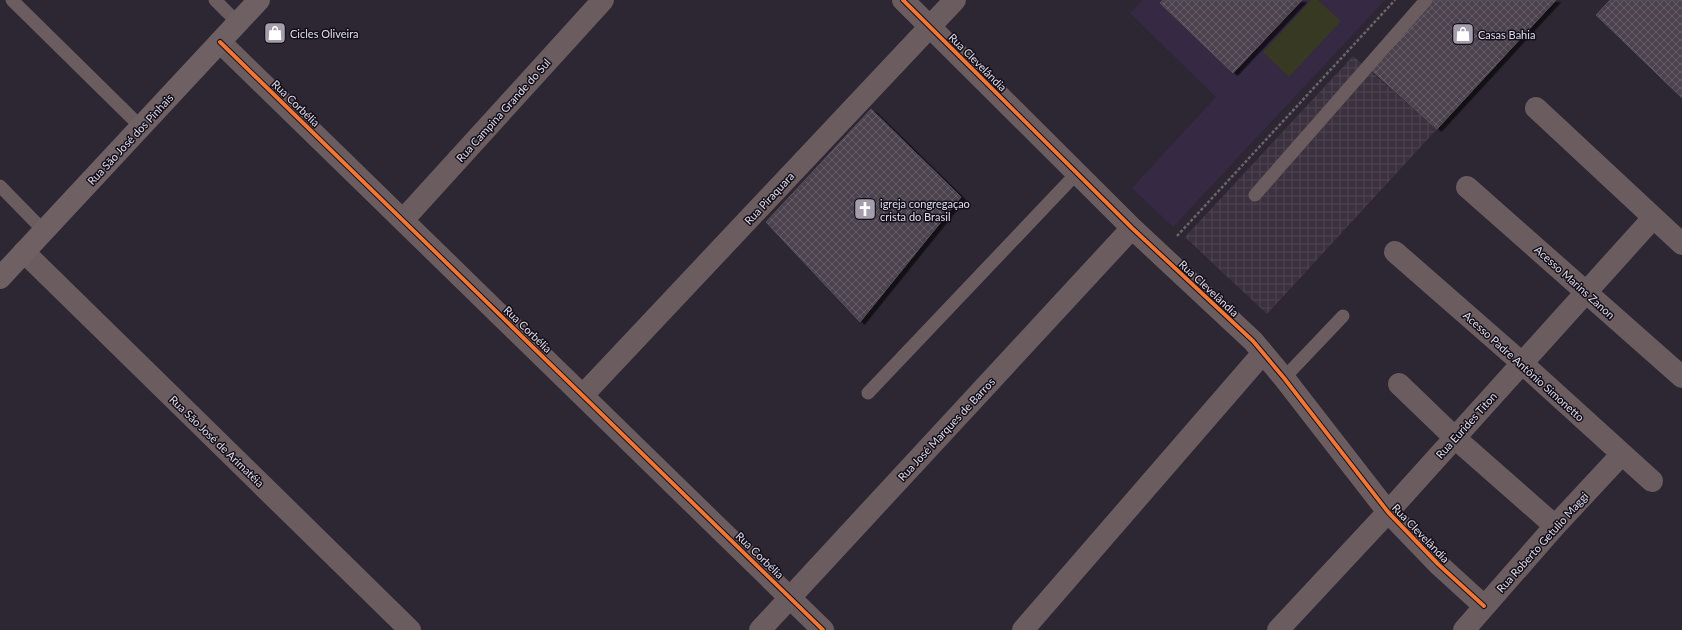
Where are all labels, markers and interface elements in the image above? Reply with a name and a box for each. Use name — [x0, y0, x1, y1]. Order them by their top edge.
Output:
shop icon: Cicles Oliveira — [262, 20, 288, 46]
shop icon: Casas Bahia — [1450, 21, 1476, 47]
place label: Cicles Oliveira — [290, 27, 359, 40]
place label: Casas Bahia — [1478, 28, 1535, 41]
street label: Rua Clevelândia — [946, 30, 1010, 94]
street label: Rua Campina Grande do Sul — [453, 56, 553, 164]
street label: Rua Corbélia — [269, 77, 323, 129]
street label: Rua São José dos Pinhais — [84, 91, 176, 187]
street label: Rua Piraquara — [741, 169, 797, 227]
church icon: igreja congregaçao crista do Brasil — [852, 196, 878, 222]
place label: igreja congregaçao crista do Brasil — [880, 197, 970, 223]
street label: Acesso Marins Zanon — [1532, 243, 1618, 321]
street label: Rua Clevelândia — [1177, 257, 1241, 319]
street label: Rua Corbélia — [501, 303, 555, 355]
street label: Acesso Padre Antônio Simonetto — [1461, 308, 1587, 424]
street label: Rua José Marques de Barros — [895, 375, 997, 483]
street label: Rua Eurides Titon — [1433, 389, 1499, 461]
street label: Rua São José de Arimatéia — [167, 393, 267, 489]
street label: Rua Roberto Getulio Maggi — [1494, 489, 1591, 595]
street label: Rua Clevelândia — [1390, 501, 1452, 565]
street label: Rua Corbélia — [733, 529, 787, 581]

